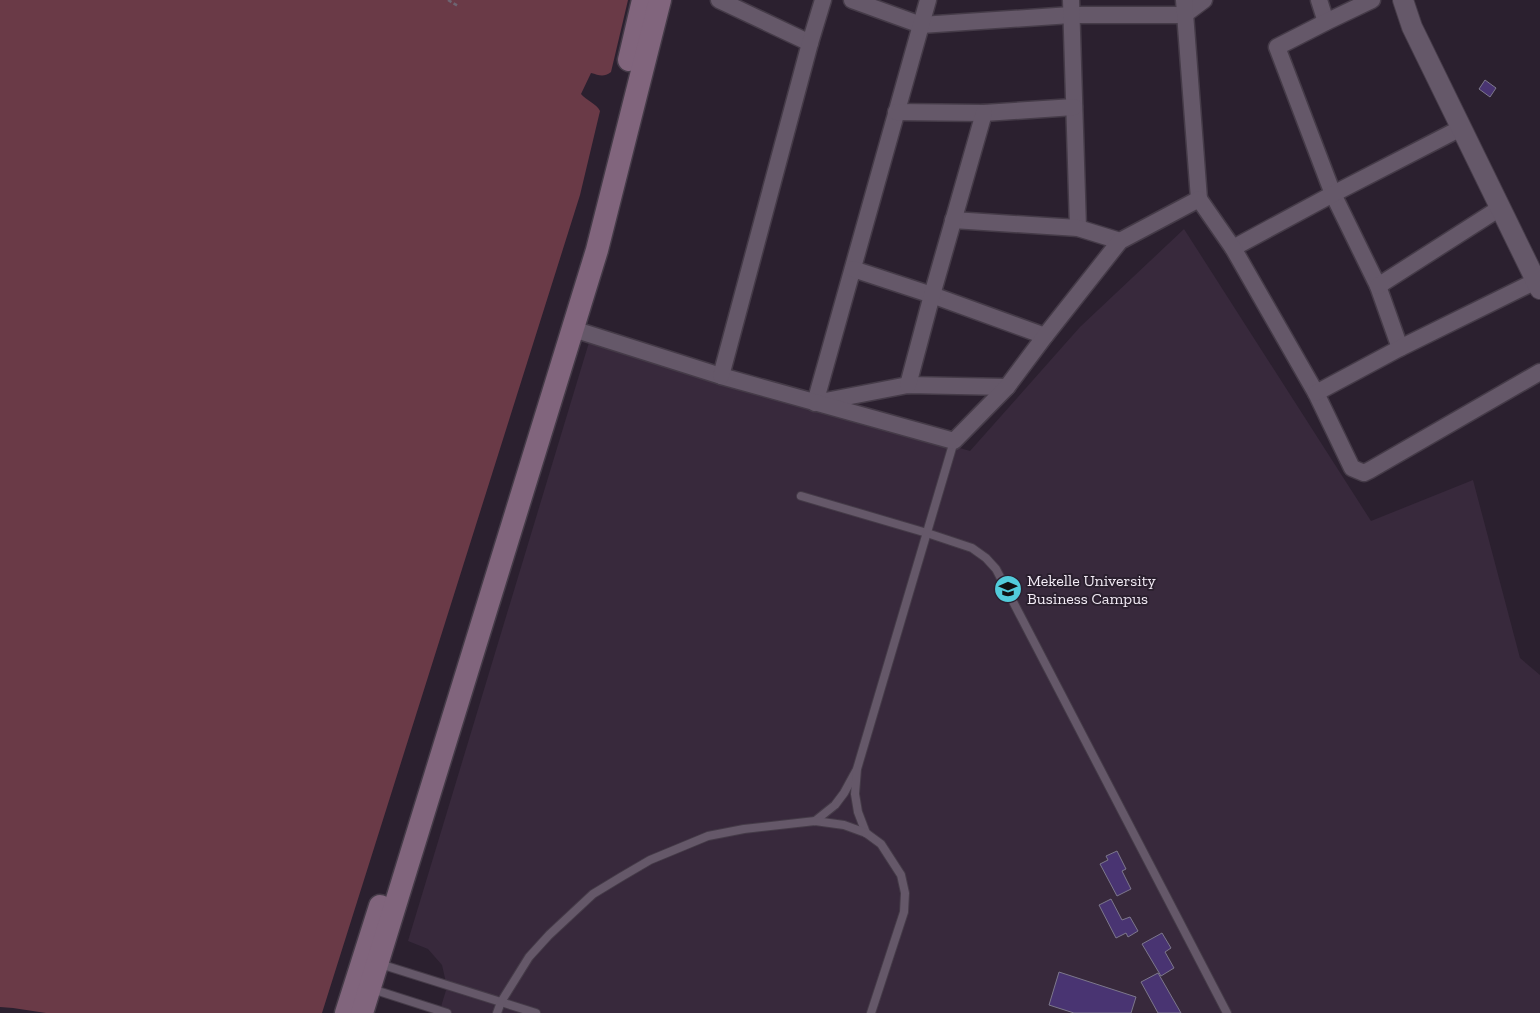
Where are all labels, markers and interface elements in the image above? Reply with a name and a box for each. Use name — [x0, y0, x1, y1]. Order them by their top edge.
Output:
place label: Mekelle University Business Campus — [1027, 571, 1157, 608]
school or university icon: Mekelle University Business Campus — [993, 574, 1023, 604]

